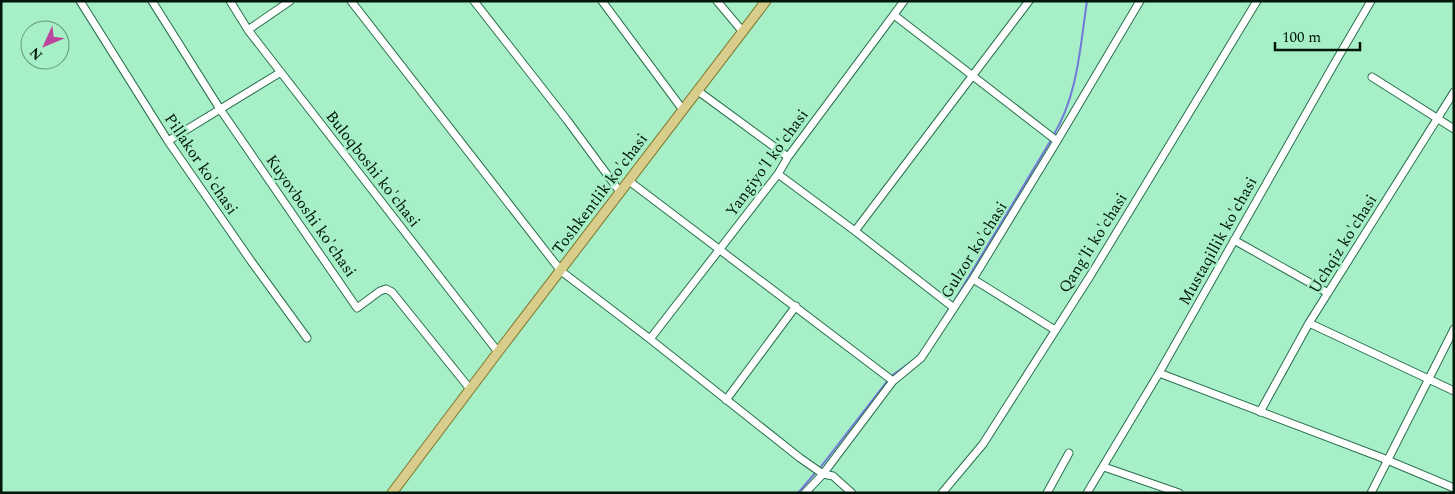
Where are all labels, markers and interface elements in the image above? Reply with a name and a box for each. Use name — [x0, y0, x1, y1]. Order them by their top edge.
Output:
north arrow — [20, 20, 70, 70]
scale bar — [1275, 20, 1360, 52]
text: 100 m — [1282, 26, 1321, 49]
text: N — [24, 42, 48, 65]
street label: Yangiyo'l ko'chasi — [720, 104, 814, 222]
street label: Buloqboshi ko'chasi — [320, 105, 426, 233]
street label: Pillakor ko'chasi — [158, 108, 244, 220]
street label: Toshkentlik ko'chasi — [546, 128, 654, 260]
street label: Kuyovboshi ko'chasi — [260, 150, 362, 282]
street label: Mustaqillik ko'chasi — [1173, 172, 1263, 310]
street label: Qang'li ko'chasi — [1053, 188, 1133, 298]
street label: Uchqiz ko'chasi — [1303, 190, 1383, 298]
street label: Gulzor ko'chasi — [935, 197, 1013, 303]

